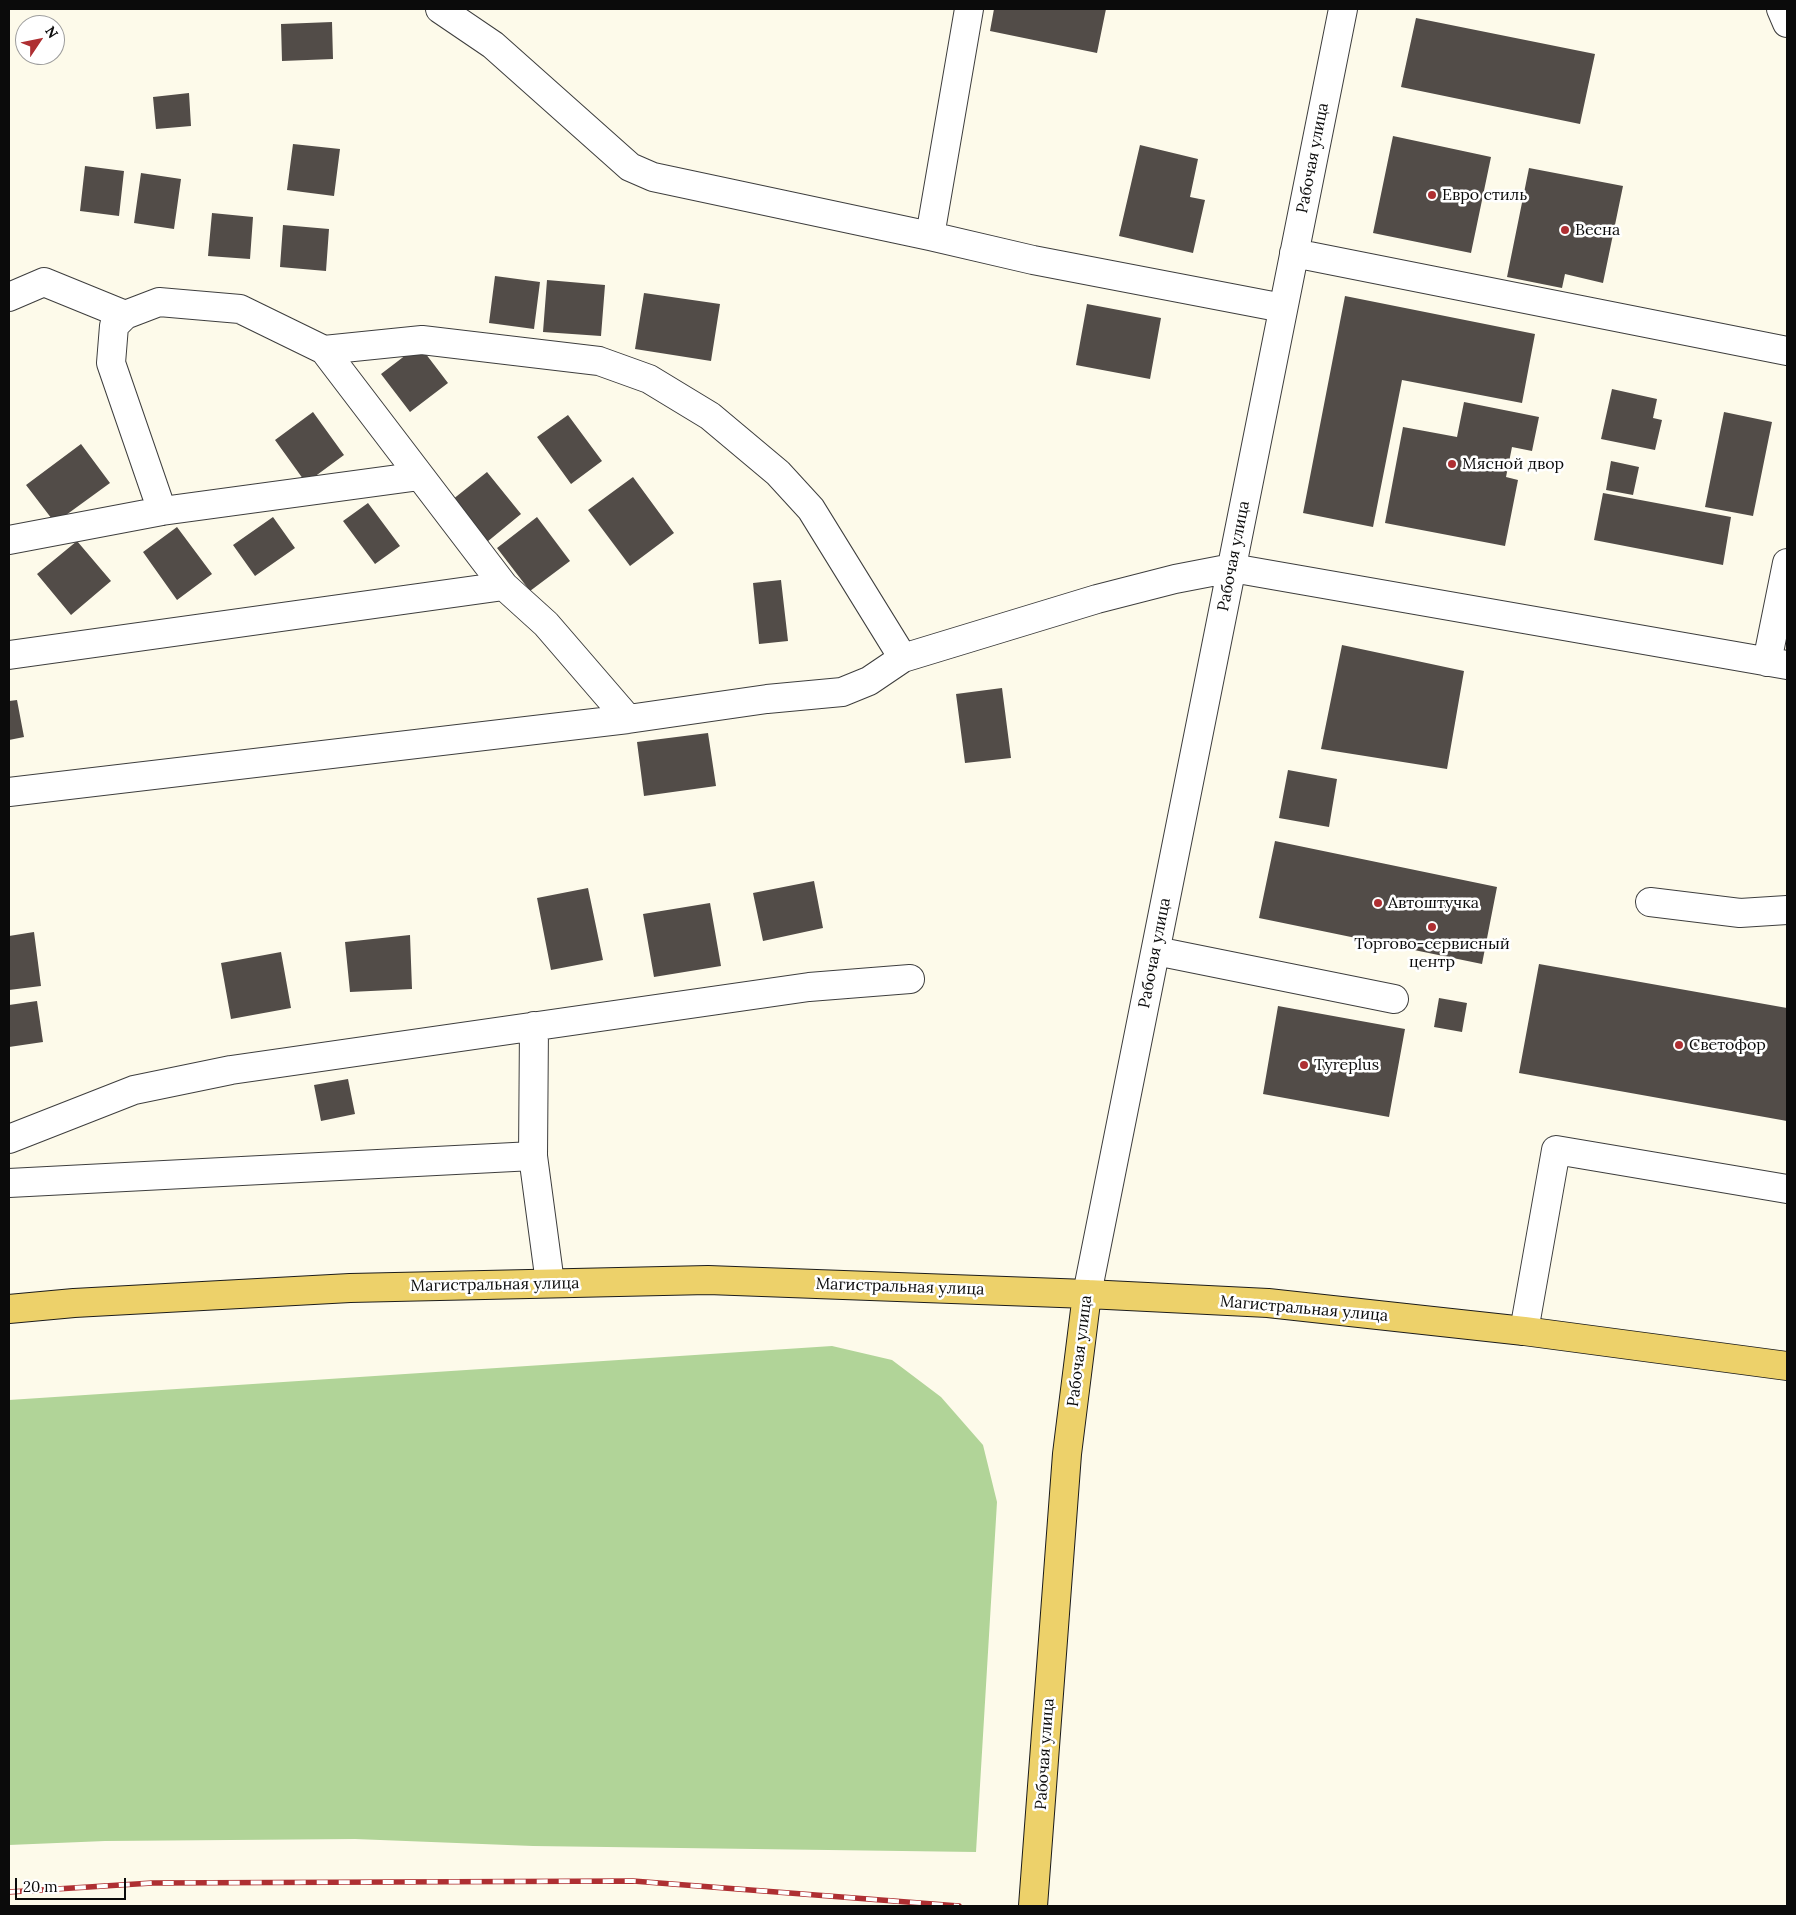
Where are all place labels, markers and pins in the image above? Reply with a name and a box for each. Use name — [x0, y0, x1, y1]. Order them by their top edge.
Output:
place label: Евро стиль — [1442, 185, 1527, 205]
marker: Евро стиль — [1426, 189, 1438, 201]
place label: Весна — [1575, 220, 1620, 240]
marker: Весна — [1559, 224, 1571, 236]
place label: Мясной двор — [1462, 454, 1564, 474]
marker: Мясной двор — [1446, 458, 1458, 470]
place label: Автоштучка — [1388, 893, 1479, 913]
marker: Автоштучка — [1372, 897, 1384, 909]
marker: Торгово-сервисный центр — [1426, 921, 1438, 933]
place label: Торгово-сервисный центр — [1354, 934, 1510, 972]
place label: Светофор — [1689, 1035, 1766, 1055]
marker: Светофор — [1673, 1039, 1685, 1051]
place label: Tyreplus — [1314, 1055, 1379, 1075]
marker: Tyreplus — [1298, 1059, 1310, 1071]

